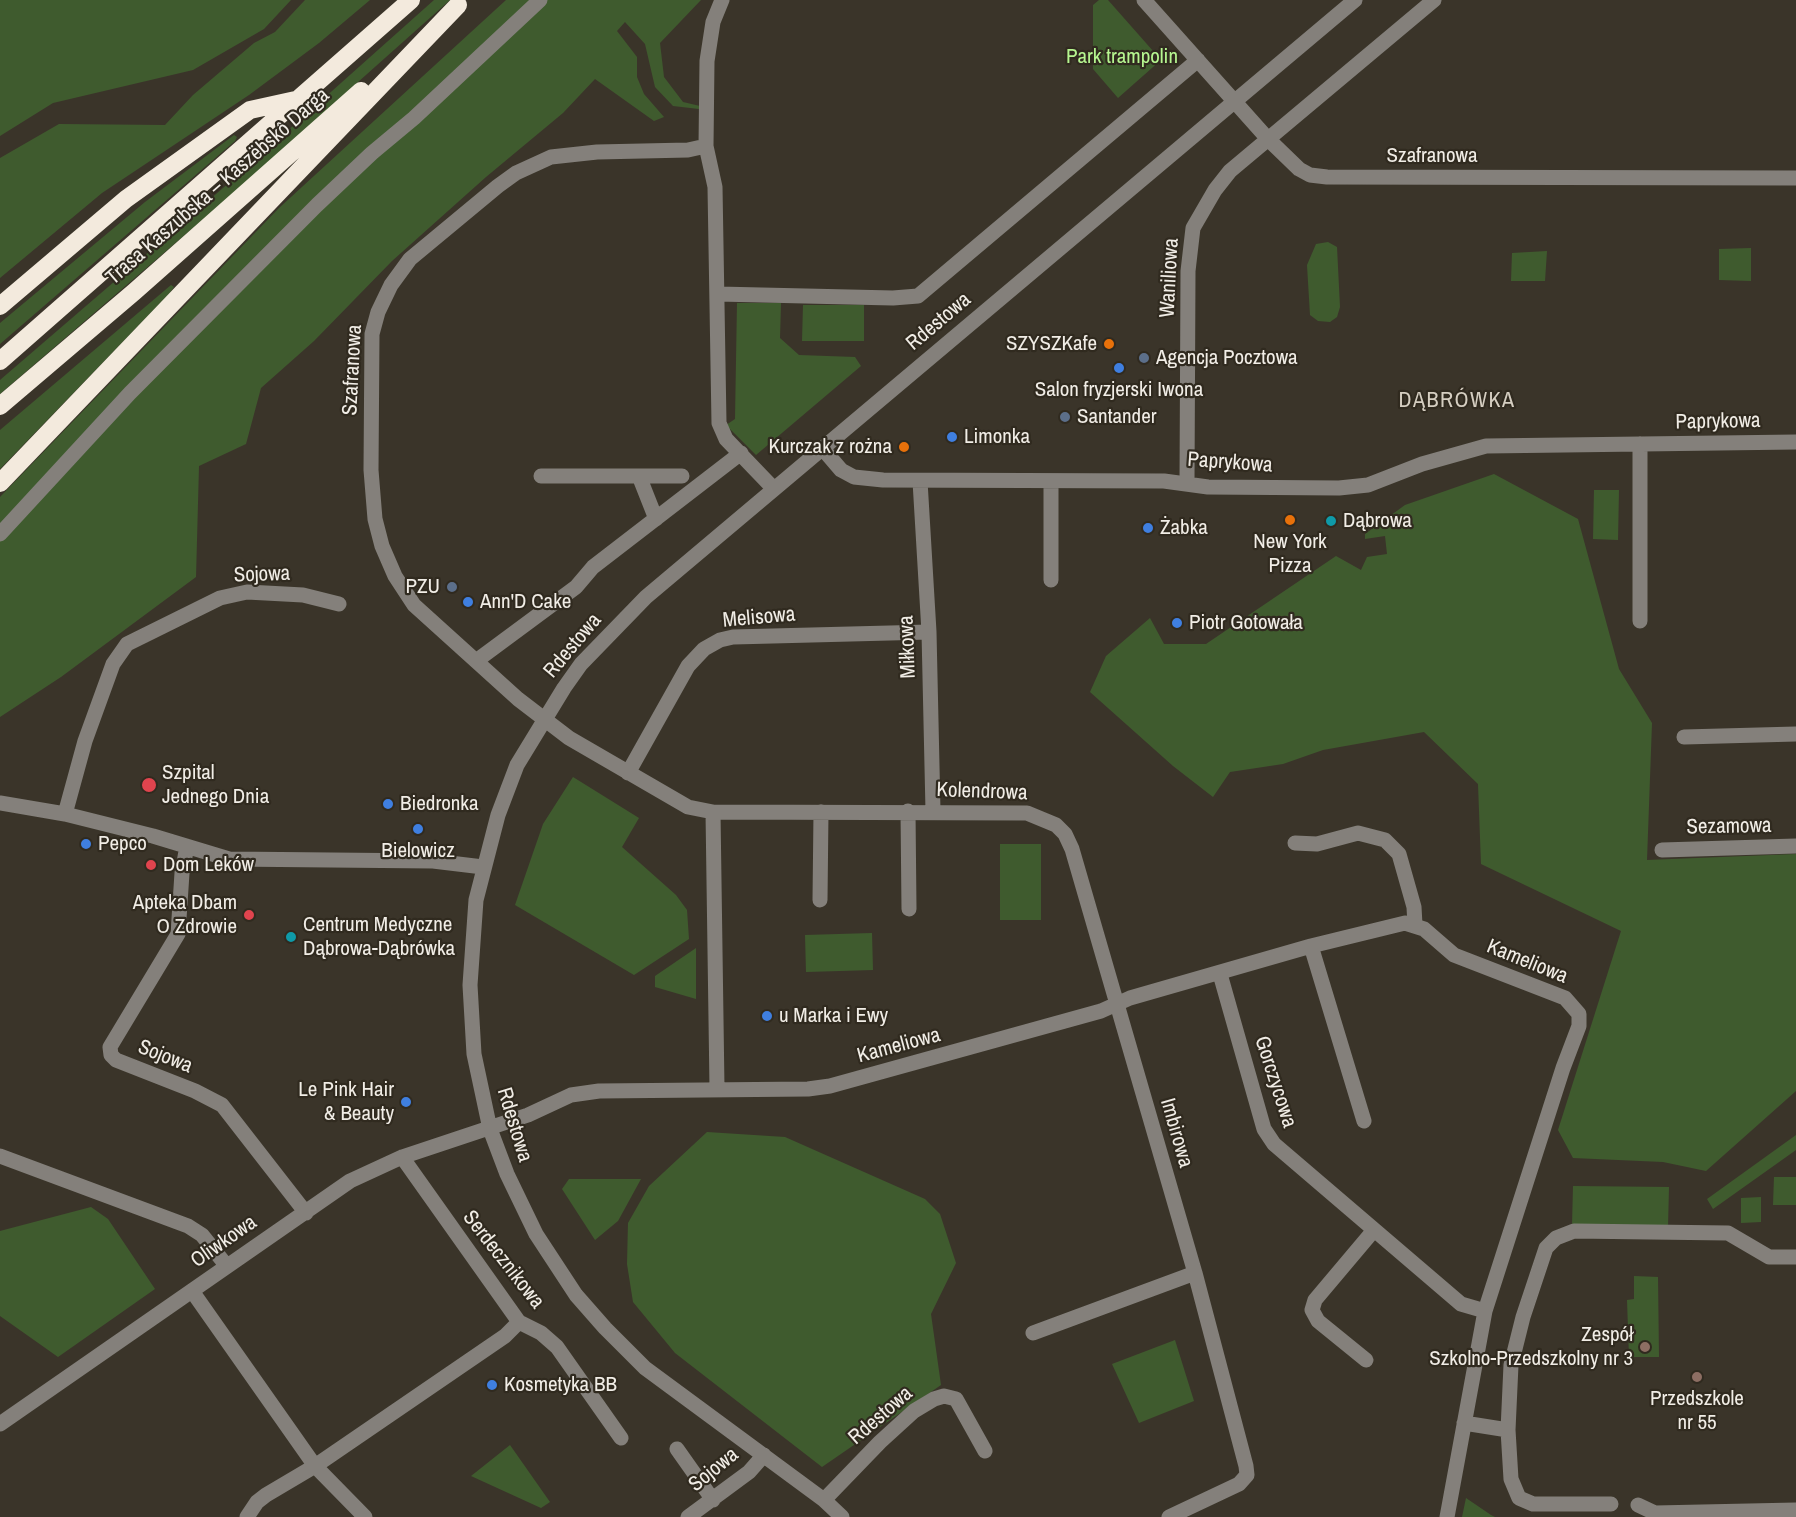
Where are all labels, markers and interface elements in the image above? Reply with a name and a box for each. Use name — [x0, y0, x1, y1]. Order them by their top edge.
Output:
park label: Park trampolin — [1066, 44, 1178, 70]
street label: Trasa Kaszubska – Kaszëbskô Darga — [101, 83, 335, 291]
street label: Szafranowa — [1387, 143, 1477, 169]
street label: Waniliowa — [1155, 238, 1185, 318]
street label: Rdestowa — [902, 288, 976, 356]
street label: Szafranowa — [338, 324, 368, 416]
place label: SZYSZKafe — [1006, 331, 1097, 357]
marker: SZYSZKafe — [1102, 337, 1116, 351]
place label: Agencja Pocztowa — [1156, 345, 1298, 371]
marker: Agencja Pocztowa — [1137, 351, 1151, 365]
marker: Salon fryzjerski Iwona — [1112, 361, 1126, 375]
place label: Salon fryzjerski Iwona — [1035, 377, 1203, 403]
district label: DĄBRÓWKA — [1398, 388, 1516, 414]
place label: Santander — [1077, 404, 1156, 430]
street label: Paprykowa — [1675, 409, 1761, 435]
marker: Santander — [1058, 410, 1072, 424]
place label: Limonka — [964, 424, 1030, 450]
marker: Limonka — [945, 430, 959, 444]
place label: Kurczak z rożna — [769, 434, 892, 460]
marker: Kurczak z rożna — [897, 440, 911, 454]
street label: Paprykowa — [1187, 447, 1273, 479]
place label: Dąbrowa — [1343, 508, 1412, 534]
marker: New York Pizza — [1283, 513, 1297, 527]
marker: Dąbrowa — [1324, 514, 1338, 528]
place label: Żabka — [1160, 515, 1208, 541]
marker: Żabka — [1141, 521, 1155, 535]
place label: New York Pizza — [1253, 529, 1327, 579]
street label: Sojowa — [233, 561, 291, 589]
place label: PZU — [406, 574, 440, 600]
marker: PZU — [445, 580, 459, 594]
place label: Ann'D Cake — [480, 589, 571, 615]
marker: Ann'D Cake — [461, 595, 475, 609]
street label: Melisowa — [722, 602, 796, 634]
street label: Rdestowa — [539, 609, 607, 683]
place label: Piotr Gotowała — [1189, 610, 1303, 636]
street label: Miłkowa — [894, 615, 922, 679]
marker: Piotr Gotowała — [1170, 616, 1184, 630]
place label: Szpital Jednego Dnia — [162, 760, 269, 810]
marker: Szpital Jednego Dnia — [140, 776, 158, 794]
street label: Kolendrowa — [936, 778, 1028, 806]
place label: Biedronka — [400, 791, 478, 817]
marker: Biedronka — [381, 797, 395, 811]
street label: Sezamowa — [1686, 814, 1772, 840]
marker: Bielowicz — [411, 822, 425, 836]
place label: Pepco — [98, 831, 147, 857]
marker: Pepco — [79, 837, 93, 851]
place label: Bielowicz — [381, 838, 455, 864]
place label: Dom Leków — [163, 852, 254, 878]
marker: Dom Leków — [144, 858, 158, 872]
place label: Apteka Dbam O Zdrowie — [133, 890, 237, 940]
marker: Apteka Dbam O Zdrowie — [242, 908, 256, 922]
place label: Centrum Medyczne Dąbrowa-Dąbrówka — [303, 912, 455, 962]
marker: Centrum Medyczne Dąbrowa-Dąbrówka — [284, 930, 298, 944]
street label: Kameliowa — [1483, 934, 1571, 990]
place label: u Marka i Ewy — [779, 1003, 888, 1029]
marker: u Marka i Ewy — [760, 1009, 774, 1023]
street label: Kameliowa — [855, 1023, 943, 1069]
street label: Gorczycowa — [1248, 1033, 1302, 1131]
street label: Sojowa — [134, 1035, 196, 1079]
place label: Le Pink Hair & Beauty — [298, 1077, 394, 1127]
street label: Rdestowa — [491, 1085, 537, 1165]
marker: Le Pink Hair & Beauty — [399, 1095, 413, 1109]
street label: Imbirowa — [1154, 1095, 1198, 1171]
street label: Serdecznikowa — [457, 1206, 549, 1314]
street label: Oliwkowa — [186, 1210, 262, 1274]
place label: Zespół Szkolno-Przedszkolny nr 3 — [1429, 1322, 1633, 1372]
marker: Zespół Szkolno-Przedszkolny nr 3 — [1638, 1340, 1652, 1354]
marker: Przedszkole nr 55 — [1690, 1370, 1704, 1384]
place label: Kosmetyka BB — [504, 1372, 617, 1398]
marker: Kosmetyka BB — [485, 1378, 499, 1392]
street label: Rdestowa — [844, 1381, 918, 1451]
place label: Przedszkole nr 55 — [1650, 1386, 1744, 1436]
street label: Sojowa — [684, 1442, 744, 1498]

